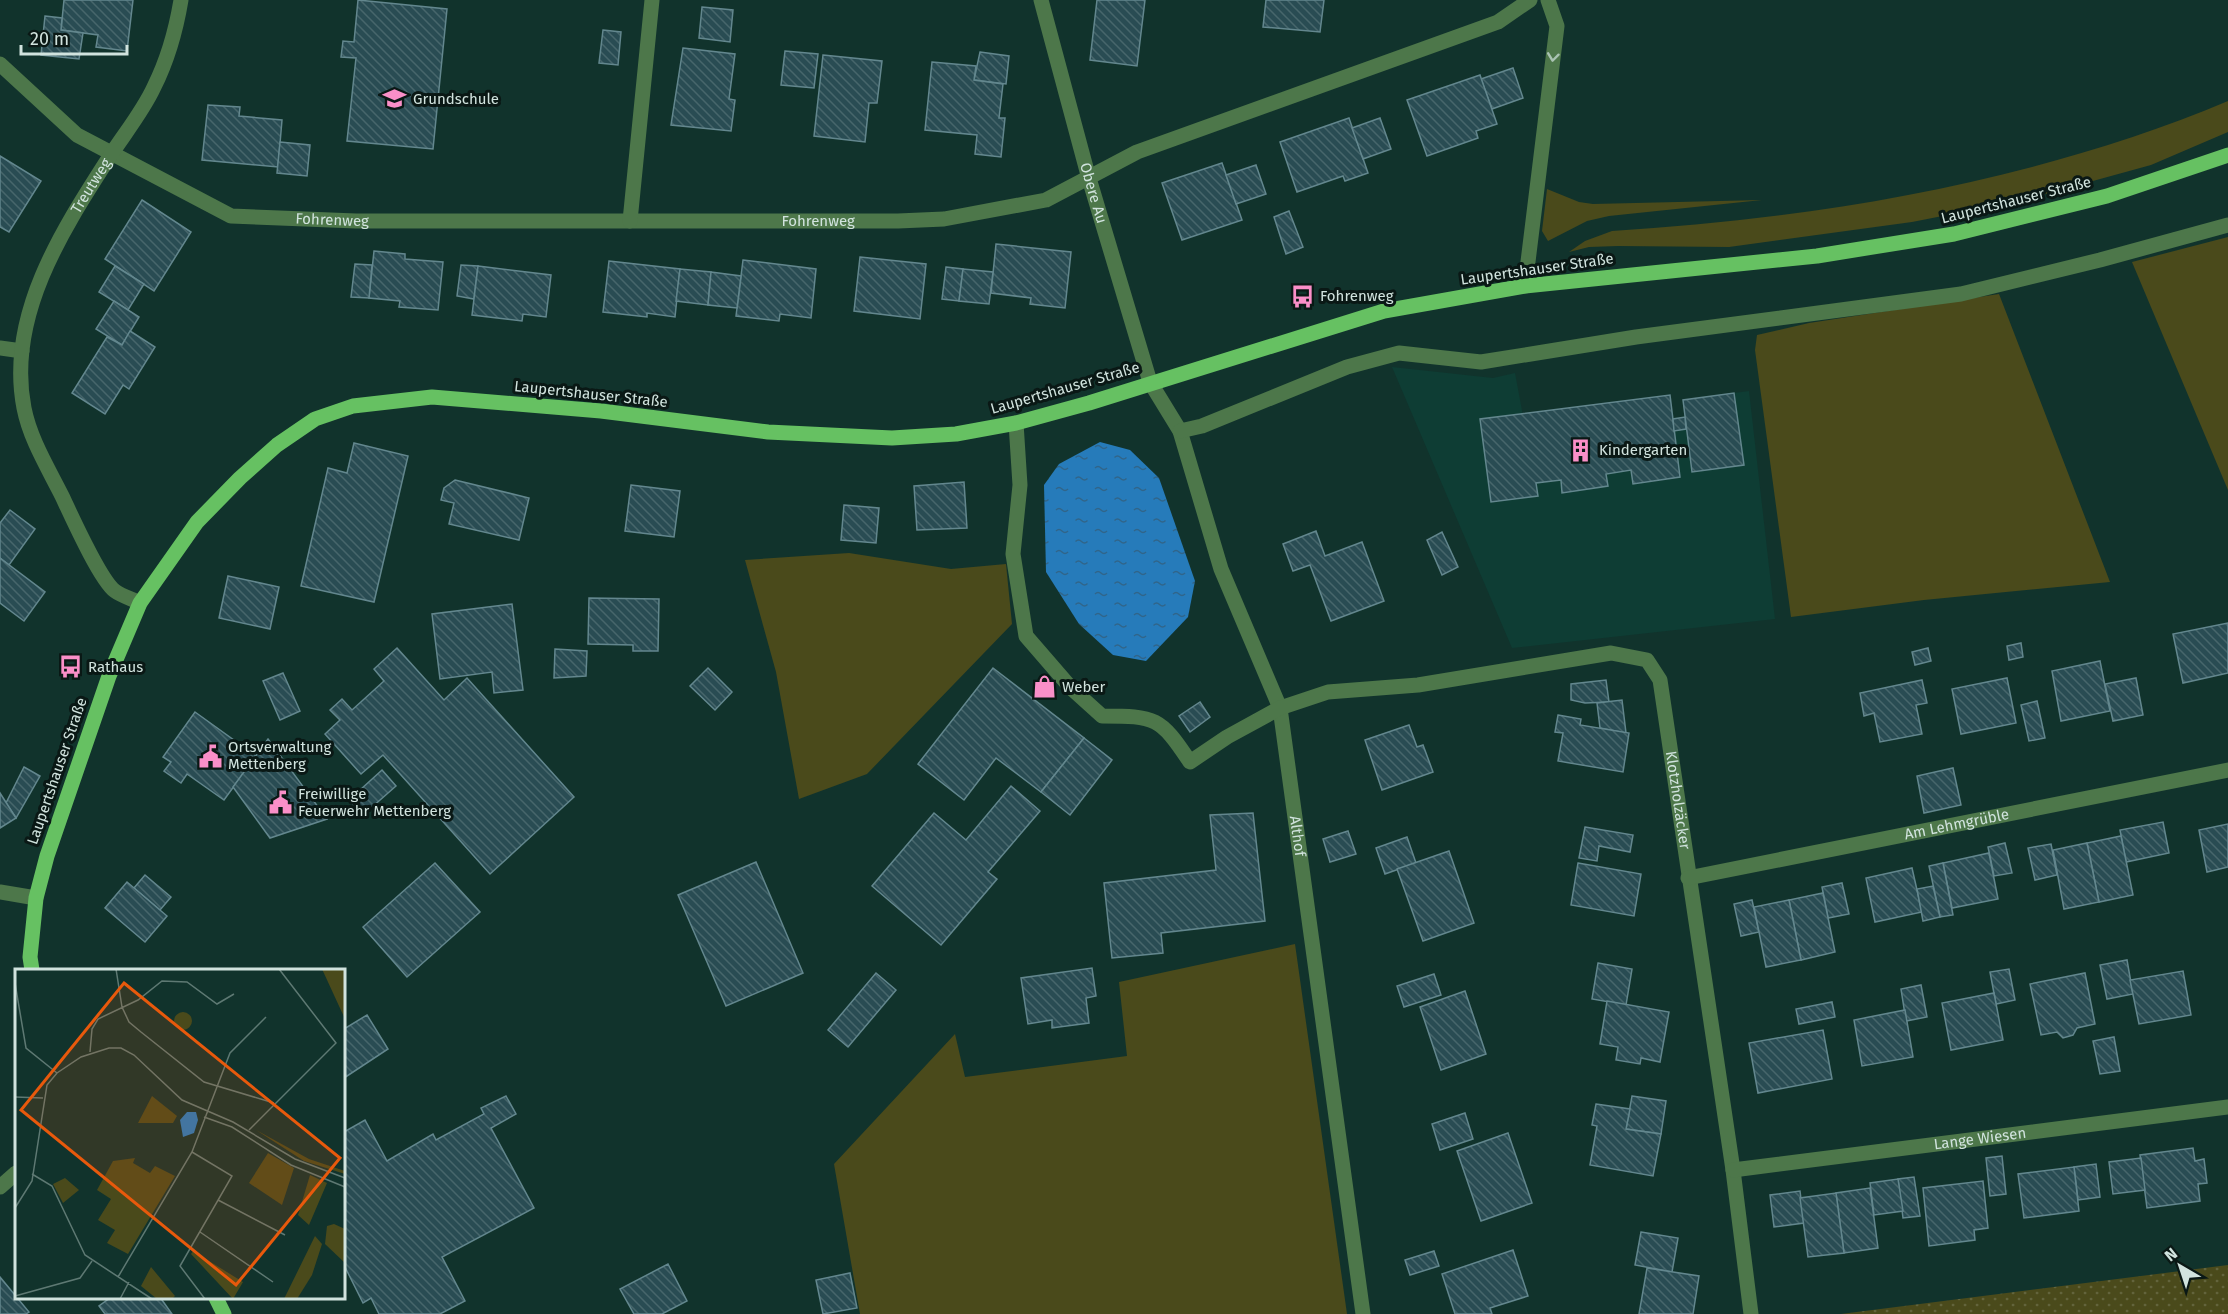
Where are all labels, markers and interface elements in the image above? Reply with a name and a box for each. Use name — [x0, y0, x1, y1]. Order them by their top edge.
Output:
scale bar — [21, 18, 128, 56]
text: 20 m — [30, 28, 69, 50]
one-way arrow — [1547, 52, 1560, 62]
school or university icon: Grundschule — [382, 86, 408, 112]
place label: Grundschule — [413, 90, 499, 108]
street label: Treutweg — [67, 155, 115, 217]
street label: Obere Au — [1076, 161, 1111, 225]
street label: Laupertshauser Straße — [1939, 173, 2093, 227]
street label: Fohrenweg — [295, 210, 369, 230]
street label: Fohrenweg — [781, 212, 855, 230]
street label: Laupertshauser Straße — [1459, 249, 1615, 289]
bus stop icon: Fohrenweg — [1289, 283, 1315, 309]
place label: Fohrenweg — [1320, 287, 1394, 305]
street label: Laupertshauser Straße — [988, 358, 1142, 418]
street label: Laupertshauser Straße — [513, 377, 669, 411]
building icon: Kindergarten — [1568, 437, 1594, 463]
place label: Kindergarten — [1599, 441, 1687, 459]
bus stop icon: Rathaus — [57, 654, 83, 680]
place label: Rathaus — [88, 658, 143, 676]
shop icon: Weber — [1031, 674, 1057, 700]
place label: Weber — [1062, 678, 1106, 696]
street label: Laupertshauser Straße — [23, 695, 91, 847]
place label: Ortsverwaltung Mettenberg — [228, 738, 332, 773]
public building icon: Ortsverwaltung Mettenberg — [197, 743, 223, 769]
street label: Klotzholzäcker — [1662, 750, 1694, 851]
place label: Freiwillige Feuerwehr Mettenberg — [298, 785, 451, 820]
public building icon: Freiwillige Feuerwehr Mettenberg — [267, 790, 293, 816]
street label: Am Lehmgrüble — [1903, 805, 2011, 844]
street label: Althof — [1286, 815, 1309, 859]
inset map — [15, 969, 345, 1299]
street label: Lange Wiesen — [1933, 1124, 2027, 1153]
north arrow — [2150, 1236, 2210, 1296]
text: N — [2161, 1244, 2181, 1265]

